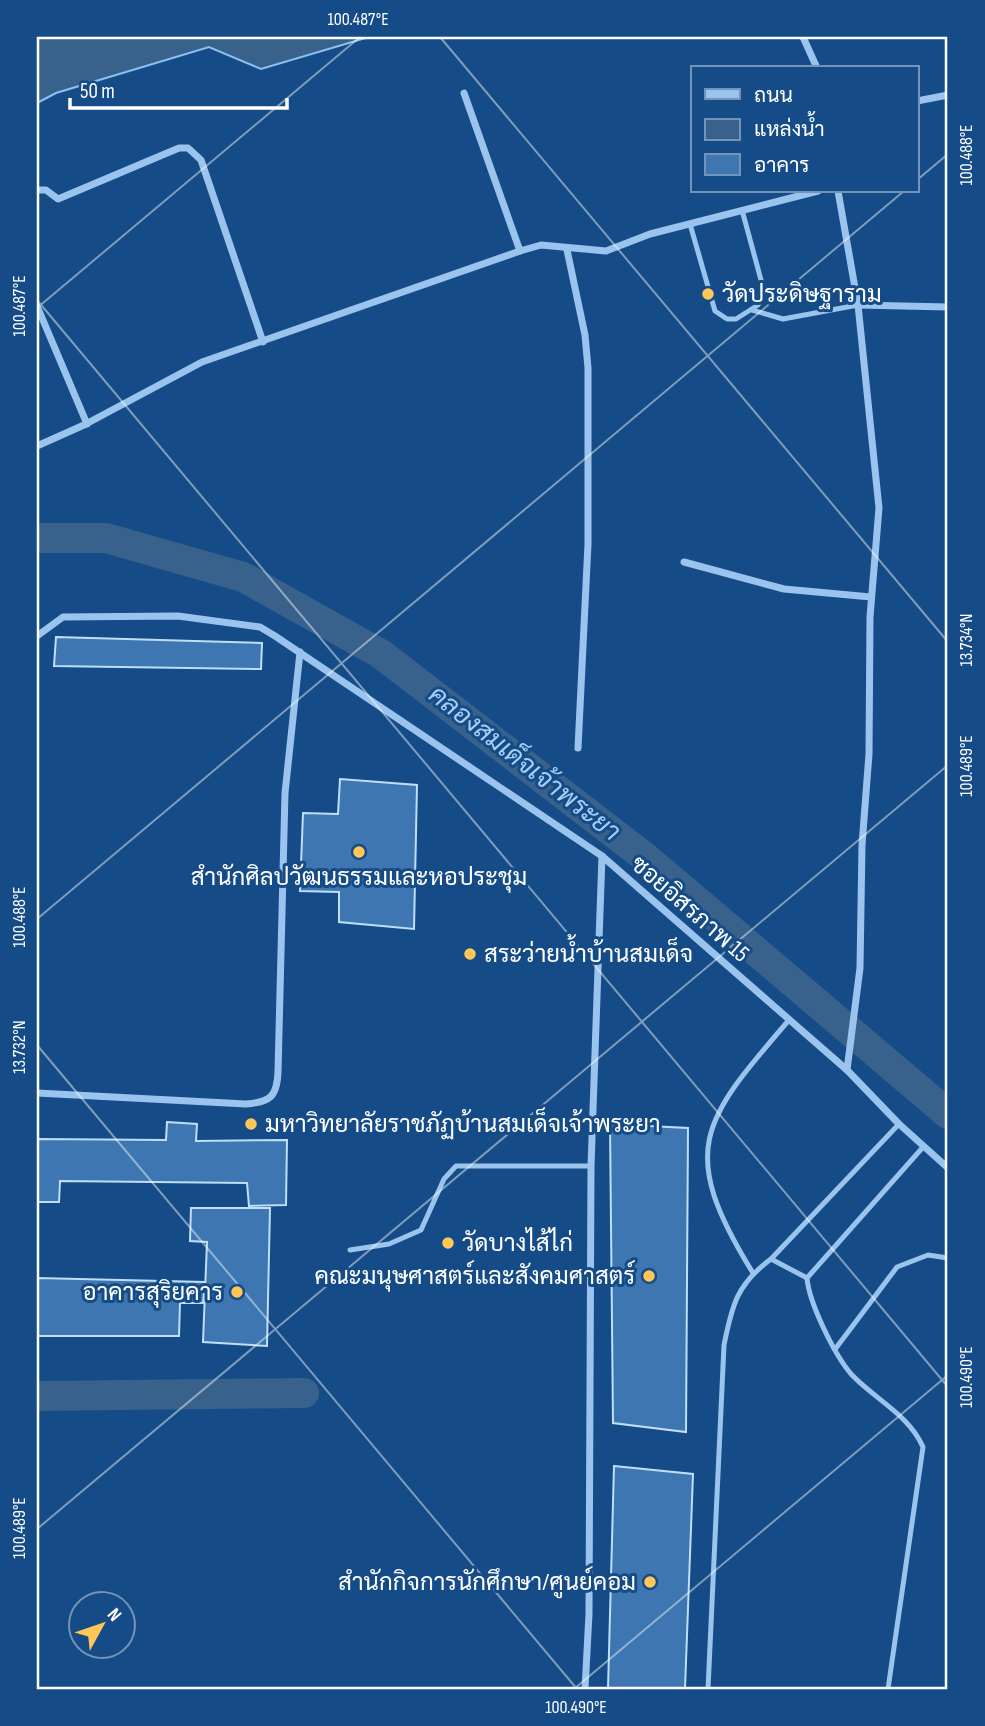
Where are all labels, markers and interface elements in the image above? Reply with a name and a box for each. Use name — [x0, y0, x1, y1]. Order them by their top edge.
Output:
text: 100.487°E — [327, 9, 389, 30]
scale bar — [70, 66, 287, 110]
legend — [691, 66, 918, 192]
text: 50 m — [80, 79, 115, 104]
text: ถนน — [754, 83, 793, 108]
text: แหล่งน้ำ — [754, 111, 825, 142]
text: 100.488°E — [956, 124, 977, 186]
text: อาคาร — [754, 153, 810, 178]
text: 100.487°E — [9, 275, 30, 337]
place label: วัดประดิษฐาราม — [722, 280, 882, 310]
marker: วัดประดิษฐาราม — [700, 286, 716, 302]
text: 13.734°N — [956, 614, 977, 666]
water label: คลองสมเด็จเจ้าพระยา — [422, 676, 628, 848]
text: 100.489°E — [956, 735, 977, 797]
marker: สำนักศิลปวัฒนธรรมและหอประชุม — [351, 844, 367, 860]
street label: ซอยอิสรภาพ 15 — [625, 850, 755, 968]
place label: สำนักศิลปวัฒนธรรมและหอประชุม — [191, 863, 527, 893]
text: 100.488°E — [9, 886, 30, 948]
place label: สระว่ายน้ำบ้านสมเด็จ — [484, 934, 693, 969]
marker: สระว่ายน้ำบ้านสมเด็จ — [462, 946, 478, 962]
text: 13.732°N — [9, 1020, 30, 1074]
place label: มหาวิทยาลัยราชภัฏบ้านสมเด็จเจ้าพระยา — [265, 1107, 661, 1140]
marker: มหาวิทยาลัยราชภัฏบ้านสมเด็จเจ้าพระยา — [243, 1116, 259, 1132]
place label: วัดบางไส้ไก่ — [462, 1227, 573, 1258]
marker: วัดบางไส้ไก่ — [440, 1235, 456, 1251]
place label: คณะมนุษศาสตร์และสังคมศาสตร์ — [314, 1260, 635, 1292]
marker: คณะมนุษศาสตร์และสังคมศาสตร์ — [641, 1268, 657, 1284]
place label: อาคารสุริยคาร — [83, 1278, 223, 1308]
marker: อาคารสุริยคาร — [229, 1284, 245, 1300]
text: 100.490°E — [956, 1346, 977, 1408]
text: 100.489°E — [9, 1497, 30, 1559]
place label: สำนักกิจการนักศึกษา/ศูนย์คอม — [338, 1566, 636, 1599]
marker: สำนักกิจการนักศึกษา/ศูนย์คอม — [642, 1574, 658, 1590]
north arrow — [66, 1590, 136, 1660]
text: N — [102, 1604, 126, 1626]
text: 100.490°E — [545, 1697, 607, 1718]

